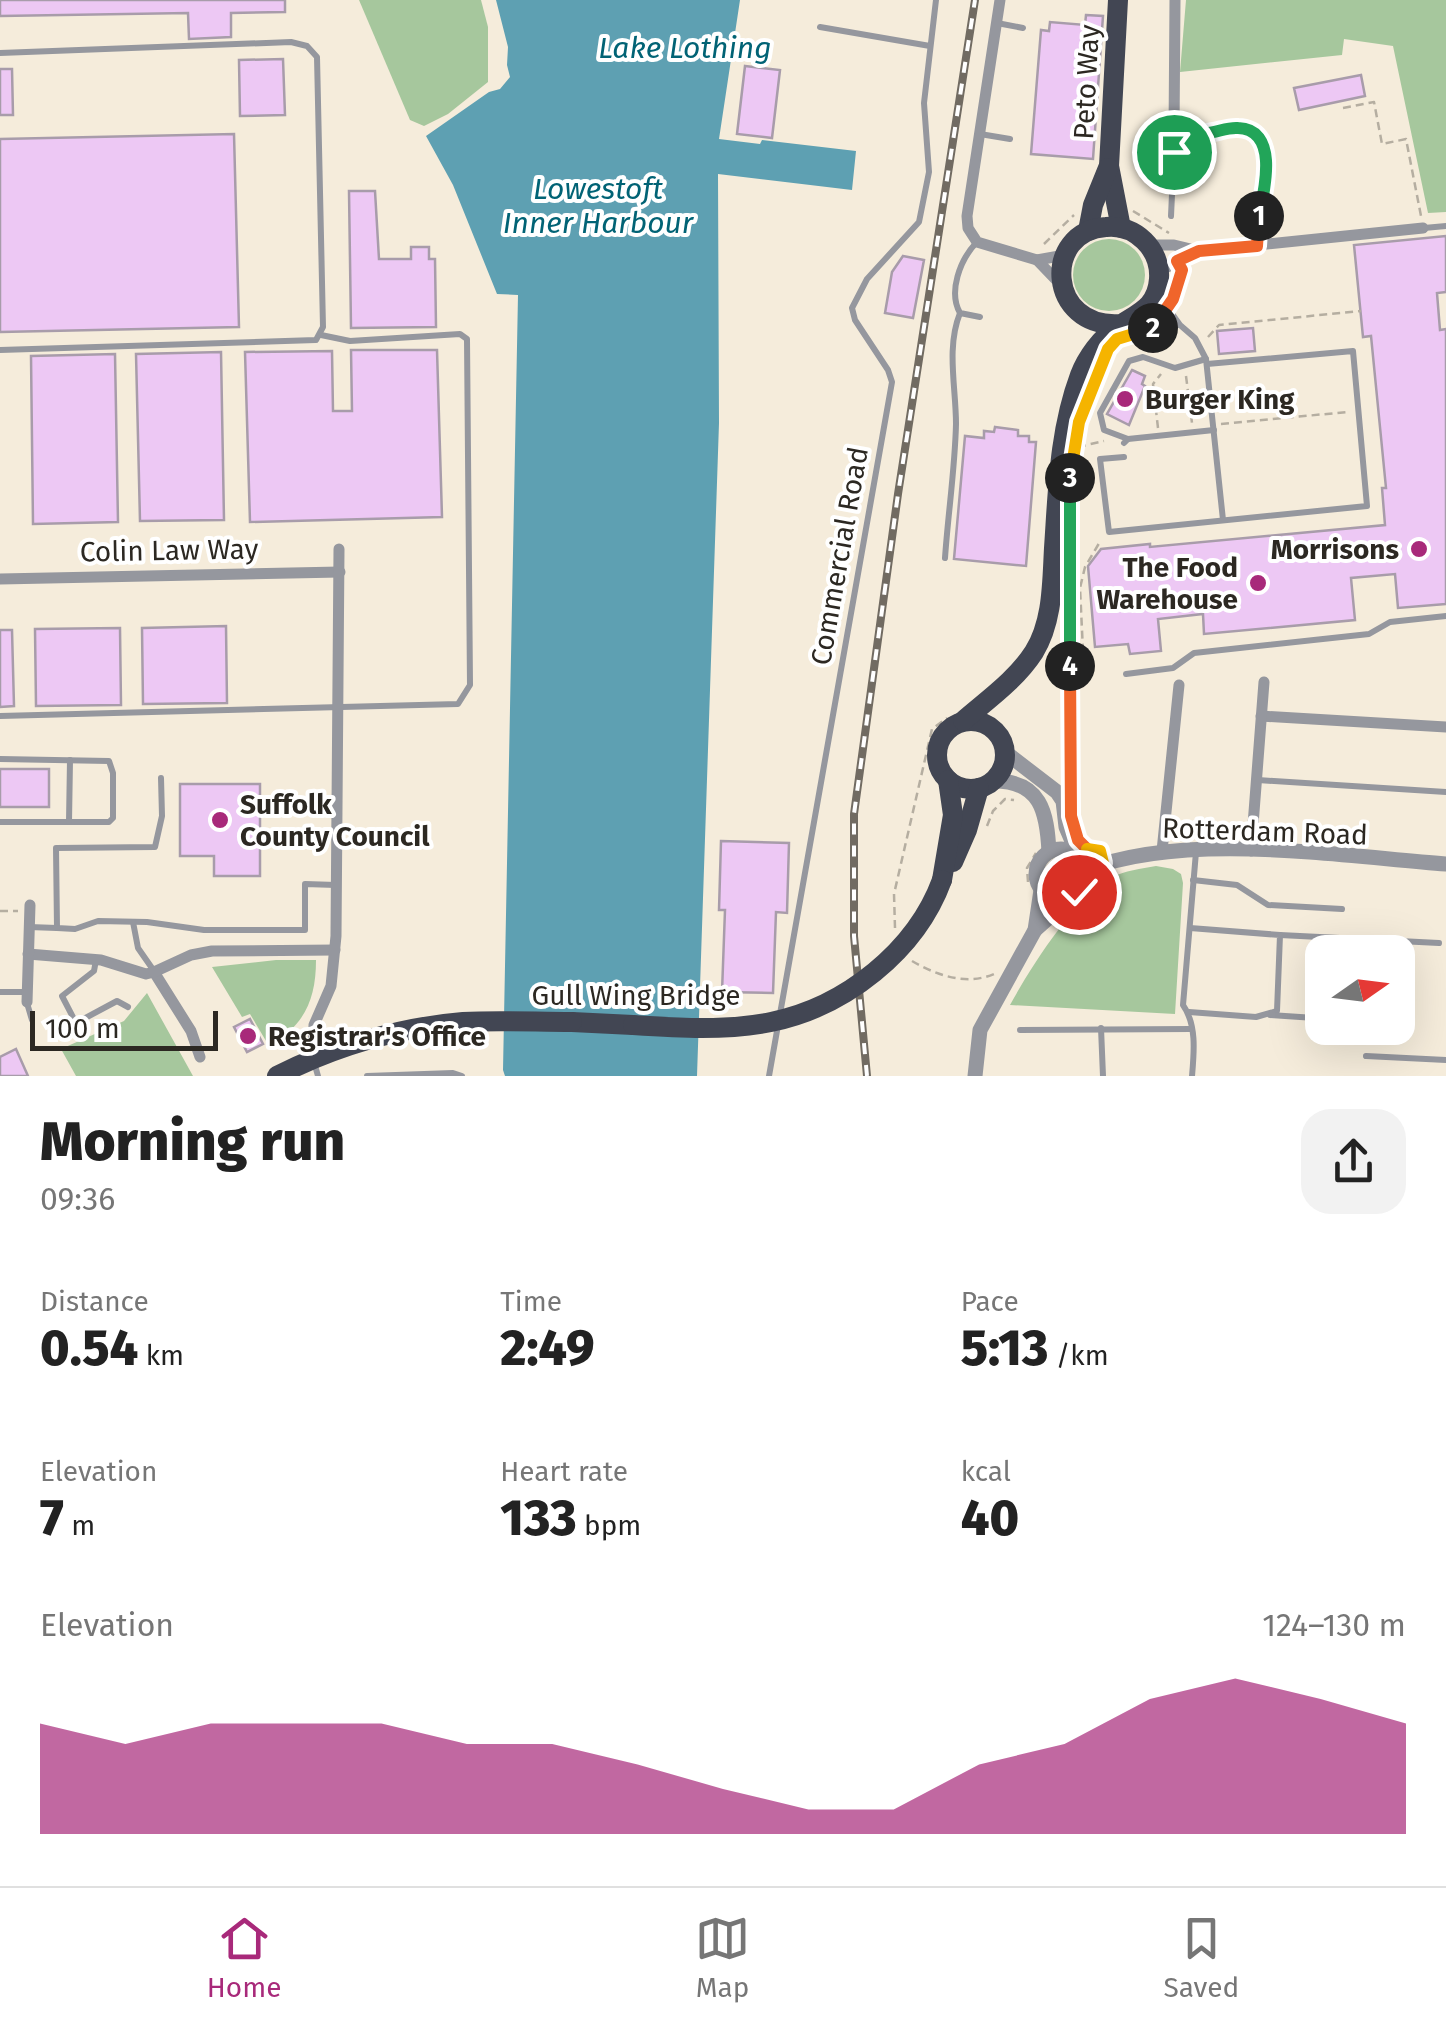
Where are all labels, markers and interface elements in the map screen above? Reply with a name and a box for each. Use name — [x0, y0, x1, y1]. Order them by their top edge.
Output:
street label: Peto Way — [1067, 24, 1106, 140]
water label: Lake Lothing — [598, 30, 772, 66]
pin — [1132, 110, 1217, 195]
icon: arrive — [1147, 125, 1202, 180]
water label: Lowestoft Inner Harbour — [503, 171, 695, 241]
pin: 1 — [1234, 191, 1284, 241]
text: 1 — [1253, 199, 1266, 232]
pin: 2 — [1128, 303, 1178, 353]
text: 2 — [1146, 311, 1160, 344]
place label: Burger King — [1145, 383, 1295, 416]
marker: Burger King — [1114, 388, 1136, 410]
street label: Commercial Road — [804, 444, 875, 668]
pin: 3 — [1045, 453, 1095, 503]
text: 3 — [1063, 461, 1077, 494]
street label: Colin Law Way — [79, 532, 259, 569]
place label: Morrisons — [1271, 533, 1399, 566]
marker: Morrisons — [1408, 538, 1430, 560]
place label: The Food Warehouse — [1096, 551, 1238, 616]
marker: The Food Warehouse — [1247, 572, 1269, 594]
pin: 4 — [1045, 641, 1095, 691]
text: 4 — [1062, 649, 1078, 682]
place label: Suffolk County Council — [240, 788, 430, 853]
marker: Suffolk County Council — [209, 809, 231, 831]
street label: Rotterdam Road — [1162, 811, 1368, 852]
pin — [1037, 850, 1122, 935]
icon: check — [1052, 865, 1107, 920]
north arrow — [1305, 935, 1415, 1045]
map controls — [1305, 935, 1415, 1045]
street label: Gull Wing Bridge — [531, 979, 741, 1012]
scale bar — [30, 1006, 218, 1050]
text: 100 m — [45, 1012, 120, 1045]
place label: Registrar's Office — [268, 1020, 486, 1053]
marker: Registrar's Office — [237, 1025, 259, 1047]
text: Morning run — [40, 1109, 345, 1175]
button: share — [1301, 1109, 1406, 1214]
text: 09:36 — [40, 1180, 115, 1218]
text: Distance — [40, 1285, 149, 1318]
text: Time — [500, 1285, 562, 1318]
text: Pace — [961, 1285, 1019, 1318]
text: 0.54 — [40, 1318, 138, 1378]
text: 2:49 — [500, 1318, 595, 1378]
text: 5:13 — [961, 1318, 1048, 1378]
text: km — [138, 1339, 184, 1372]
text: /km — [1048, 1339, 1109, 1372]
text: Elevation — [40, 1455, 157, 1488]
text: Heart rate — [500, 1455, 628, 1488]
text: kcal — [961, 1455, 1011, 1488]
text: 7 — [40, 1488, 64, 1548]
text: 133 — [500, 1488, 577, 1548]
text: 40 — [961, 1488, 1019, 1548]
text: m — [64, 1509, 95, 1542]
text: bpm — [577, 1509, 641, 1542]
text: Elevation — [40, 1606, 174, 1644]
text: 124–130 m — [1262, 1606, 1406, 1644]
tab: Home — [207, 1911, 281, 2004]
tab: Map — [695, 1911, 750, 2004]
tab: Saved — [1163, 1911, 1239, 2004]

